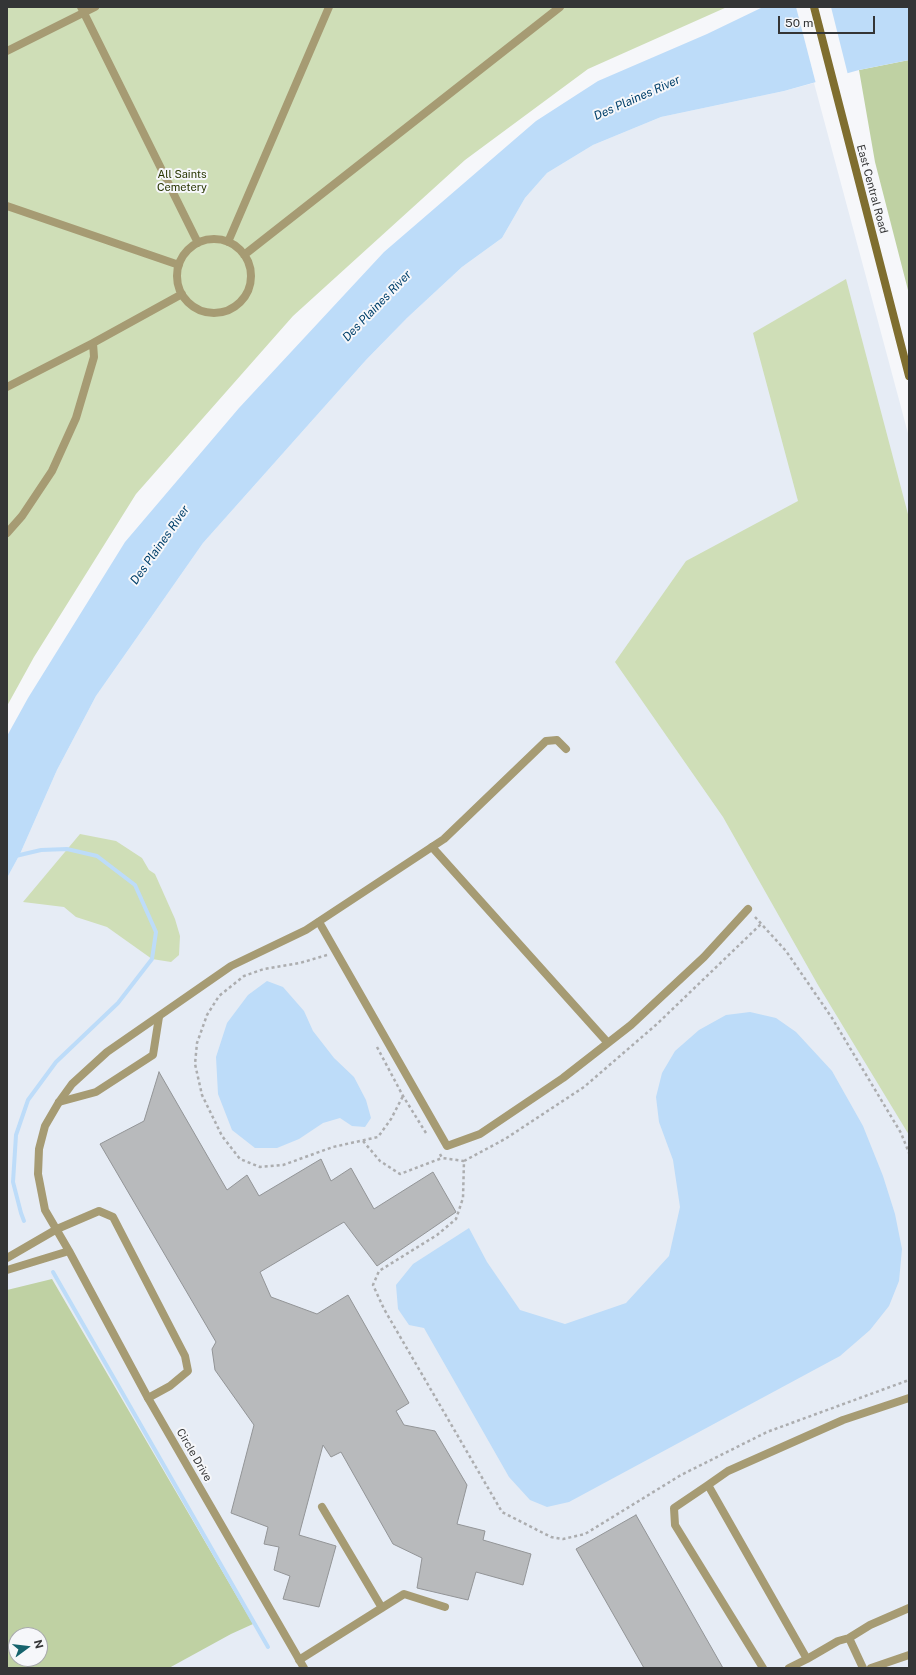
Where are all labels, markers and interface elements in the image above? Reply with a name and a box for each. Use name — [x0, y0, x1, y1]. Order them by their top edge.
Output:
scale bar — [780, 8, 877, 34]
text: 50 m — [785, 16, 813, 30]
water label: Des Plaines River — [592, 73, 682, 123]
street label: East Central Road — [854, 143, 890, 235]
park label: All Saints Cemetery — [157, 168, 207, 194]
water label: Des Plaines River — [340, 268, 414, 344]
water label: Des Plaines River — [127, 503, 193, 587]
street label: Circle Drive — [174, 1426, 214, 1484]
north arrow — [8, 1627, 48, 1667]
text: N — [32, 1638, 46, 1650]

